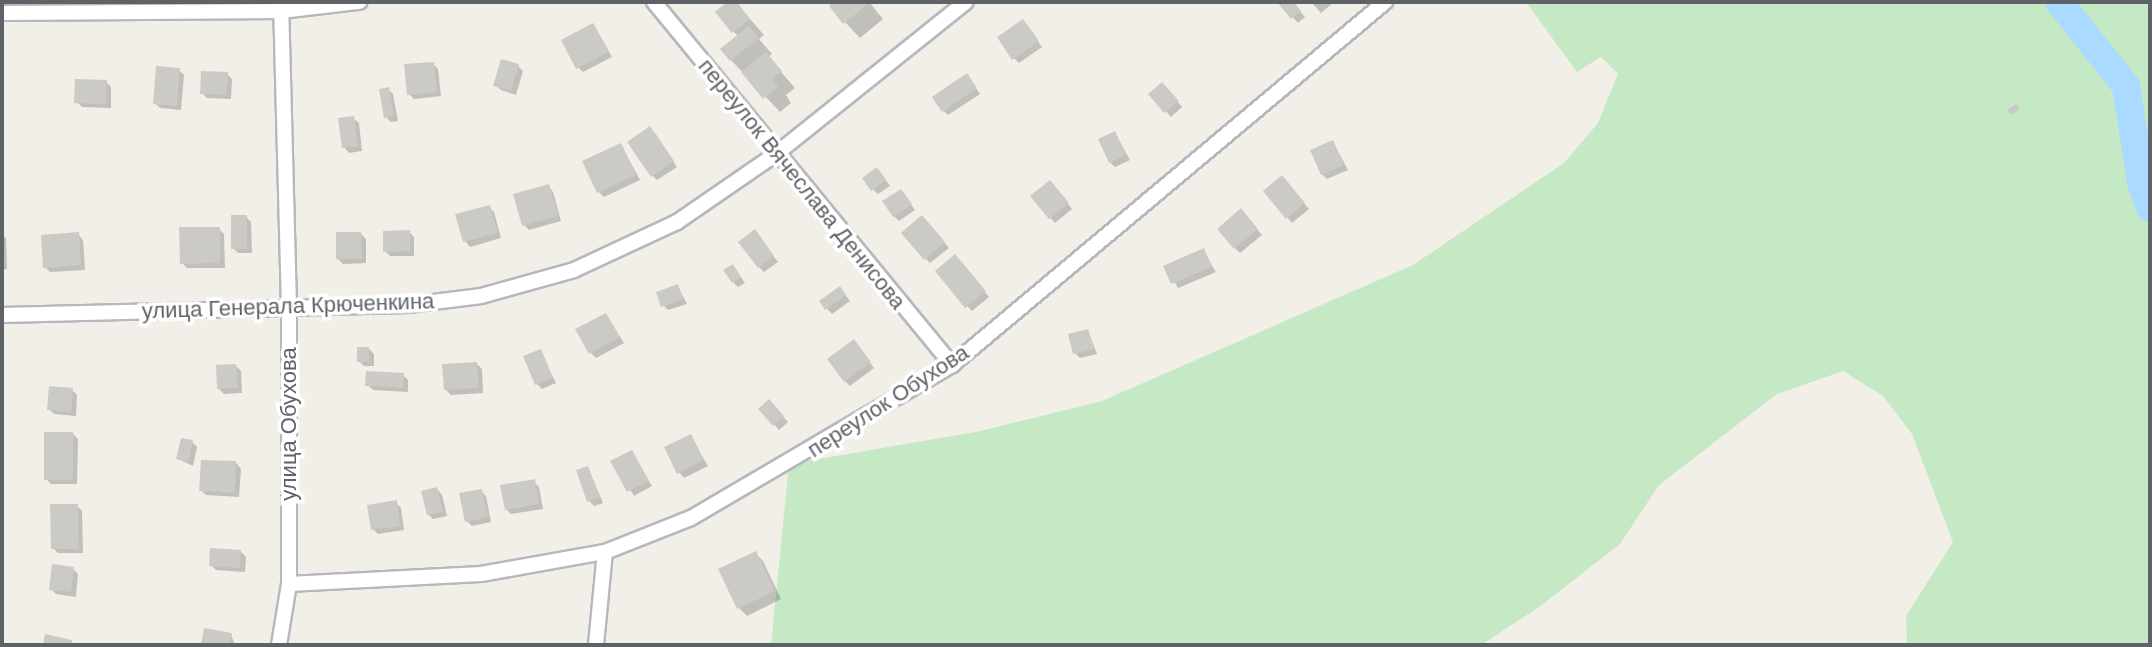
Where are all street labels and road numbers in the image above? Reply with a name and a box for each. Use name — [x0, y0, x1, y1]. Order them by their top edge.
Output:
street label: переулок Вячеслава Денисова — [693, 53, 911, 315]
street label: улица Генерала Крюченкина — [141, 288, 435, 324]
street label: переулок Обухова — [802, 339, 974, 463]
street label: улица Обухова — [276, 347, 302, 501]

